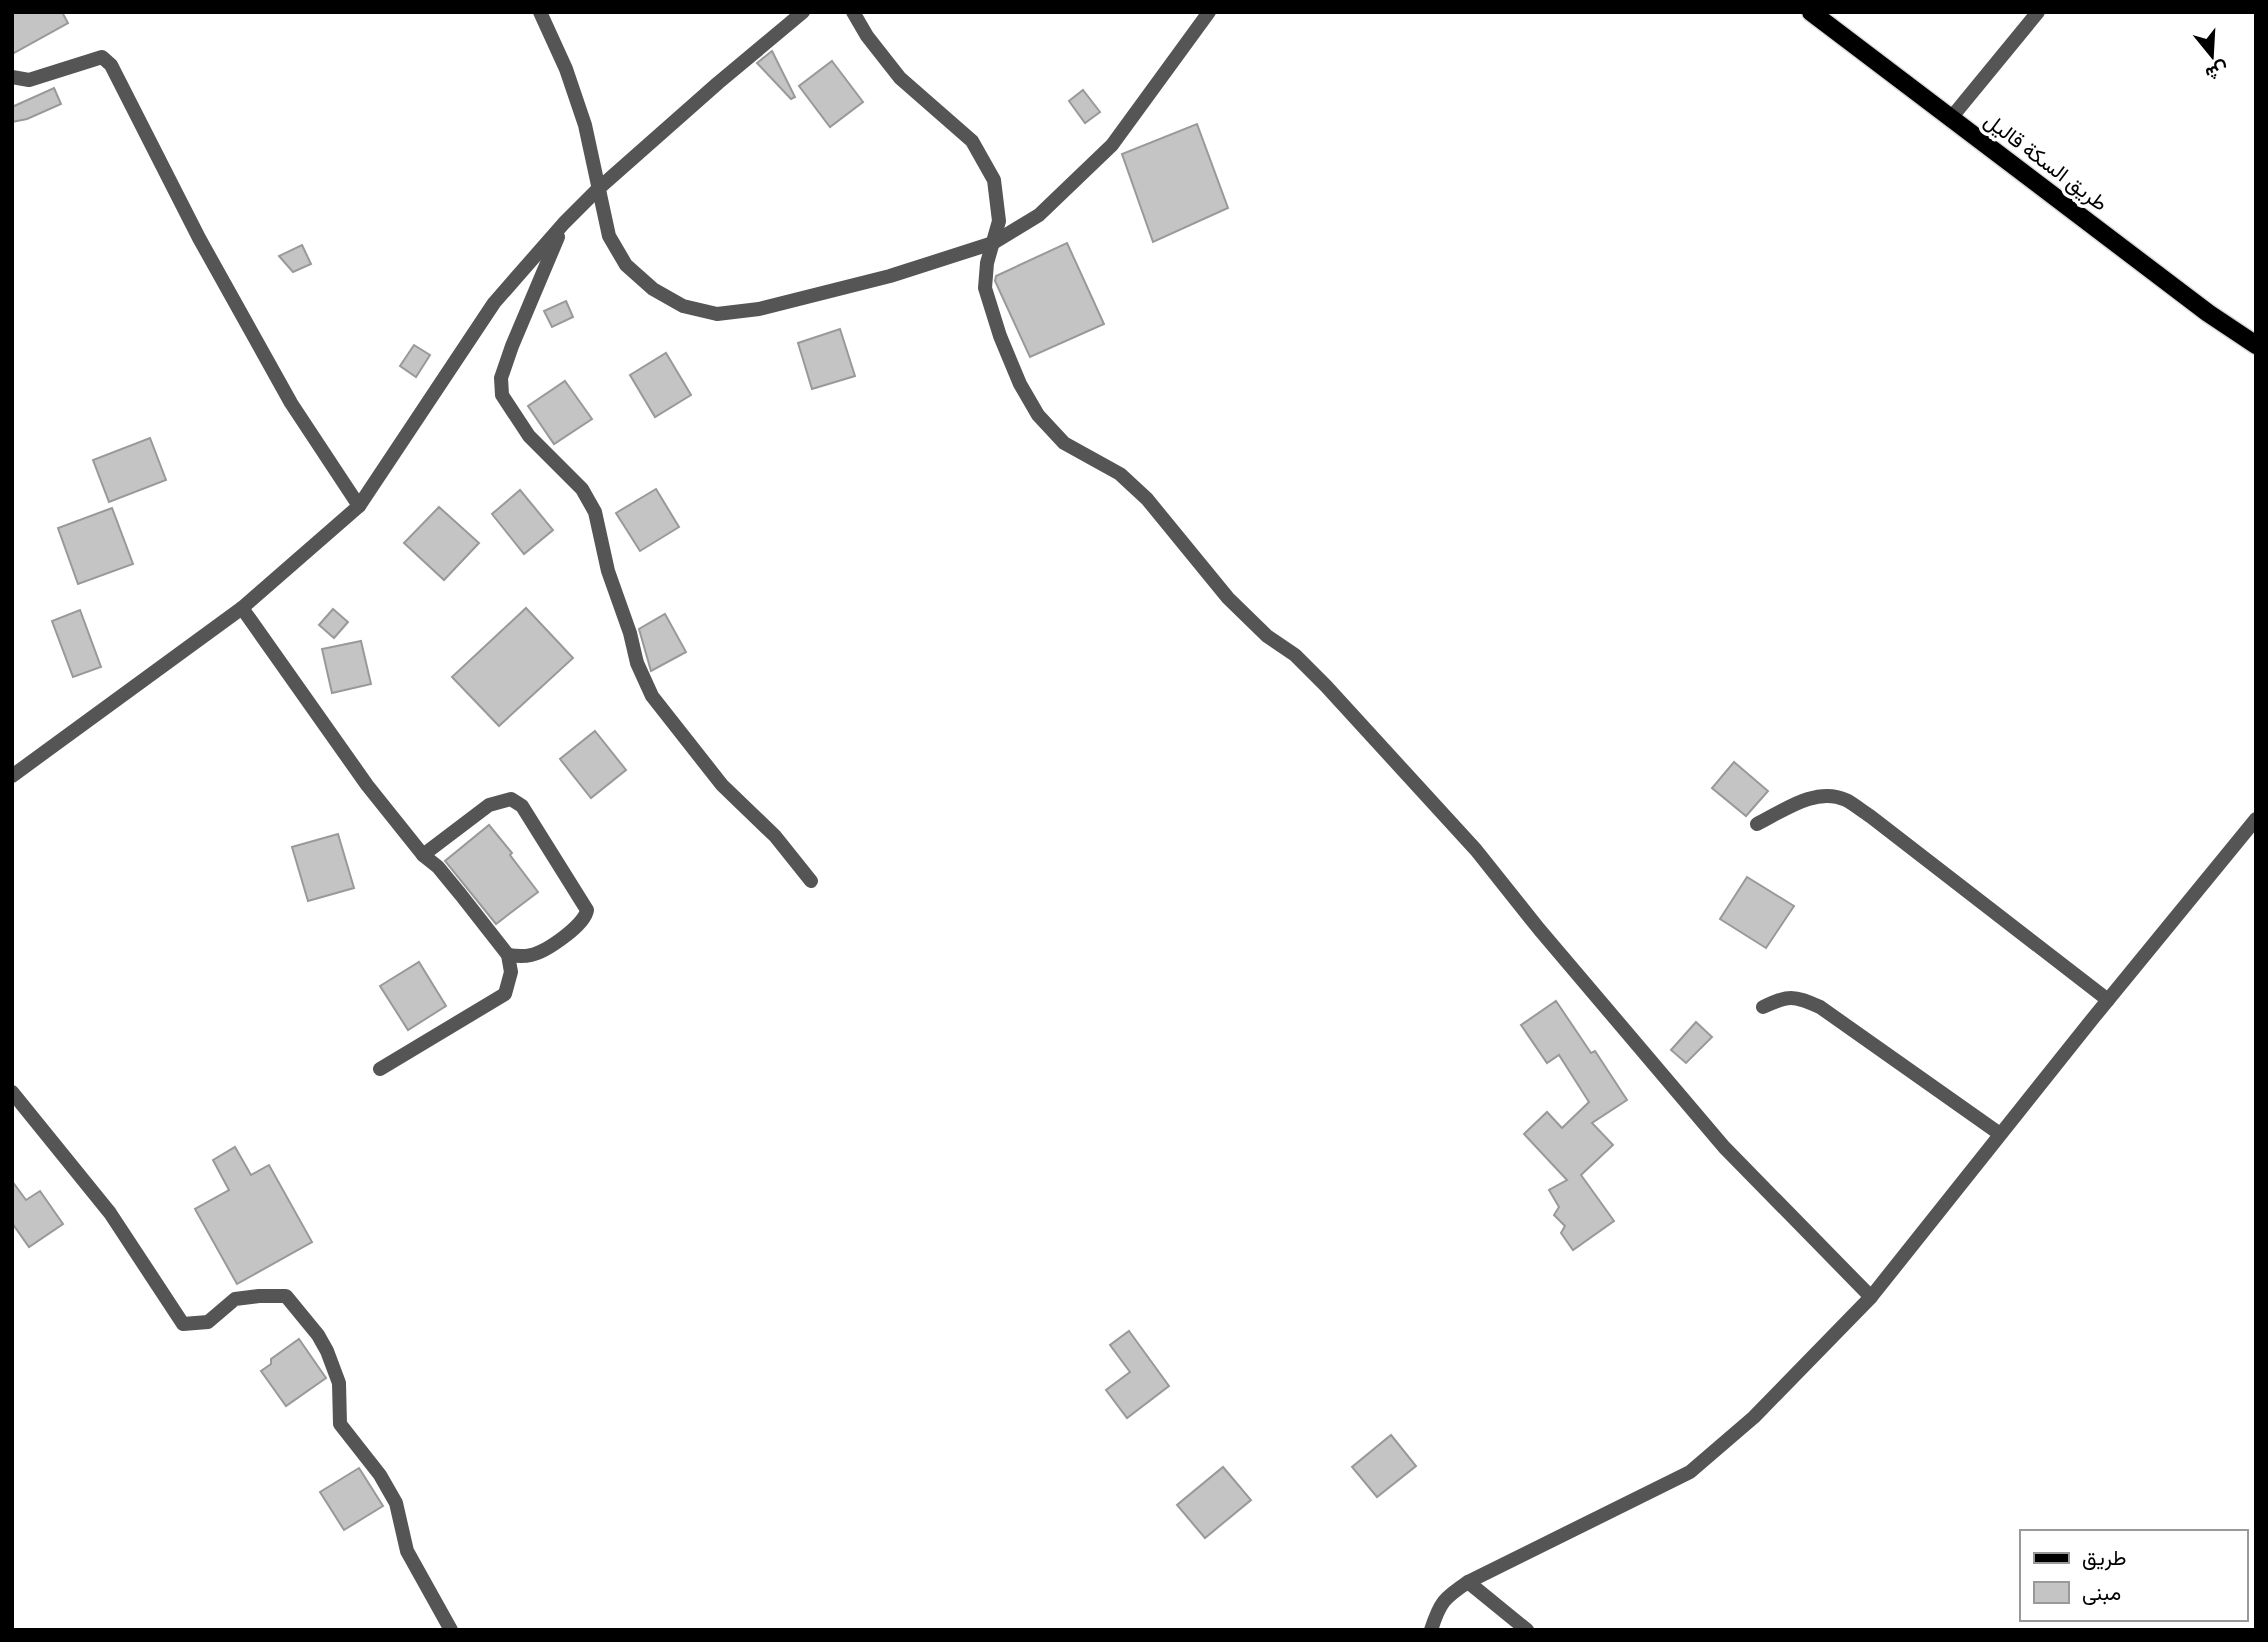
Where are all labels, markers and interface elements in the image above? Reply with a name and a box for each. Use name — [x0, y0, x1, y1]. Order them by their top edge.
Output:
north arrow — [2177, 21, 2247, 91]
text: ش — [2202, 55, 2233, 90]
street label: طريق السكة قاليل — [1978, 104, 2115, 218]
legend — [2020, 1530, 2247, 1621]
text: طريق — [2082, 1541, 2127, 1573]
text: مبنى — [2082, 1576, 2121, 1608]

